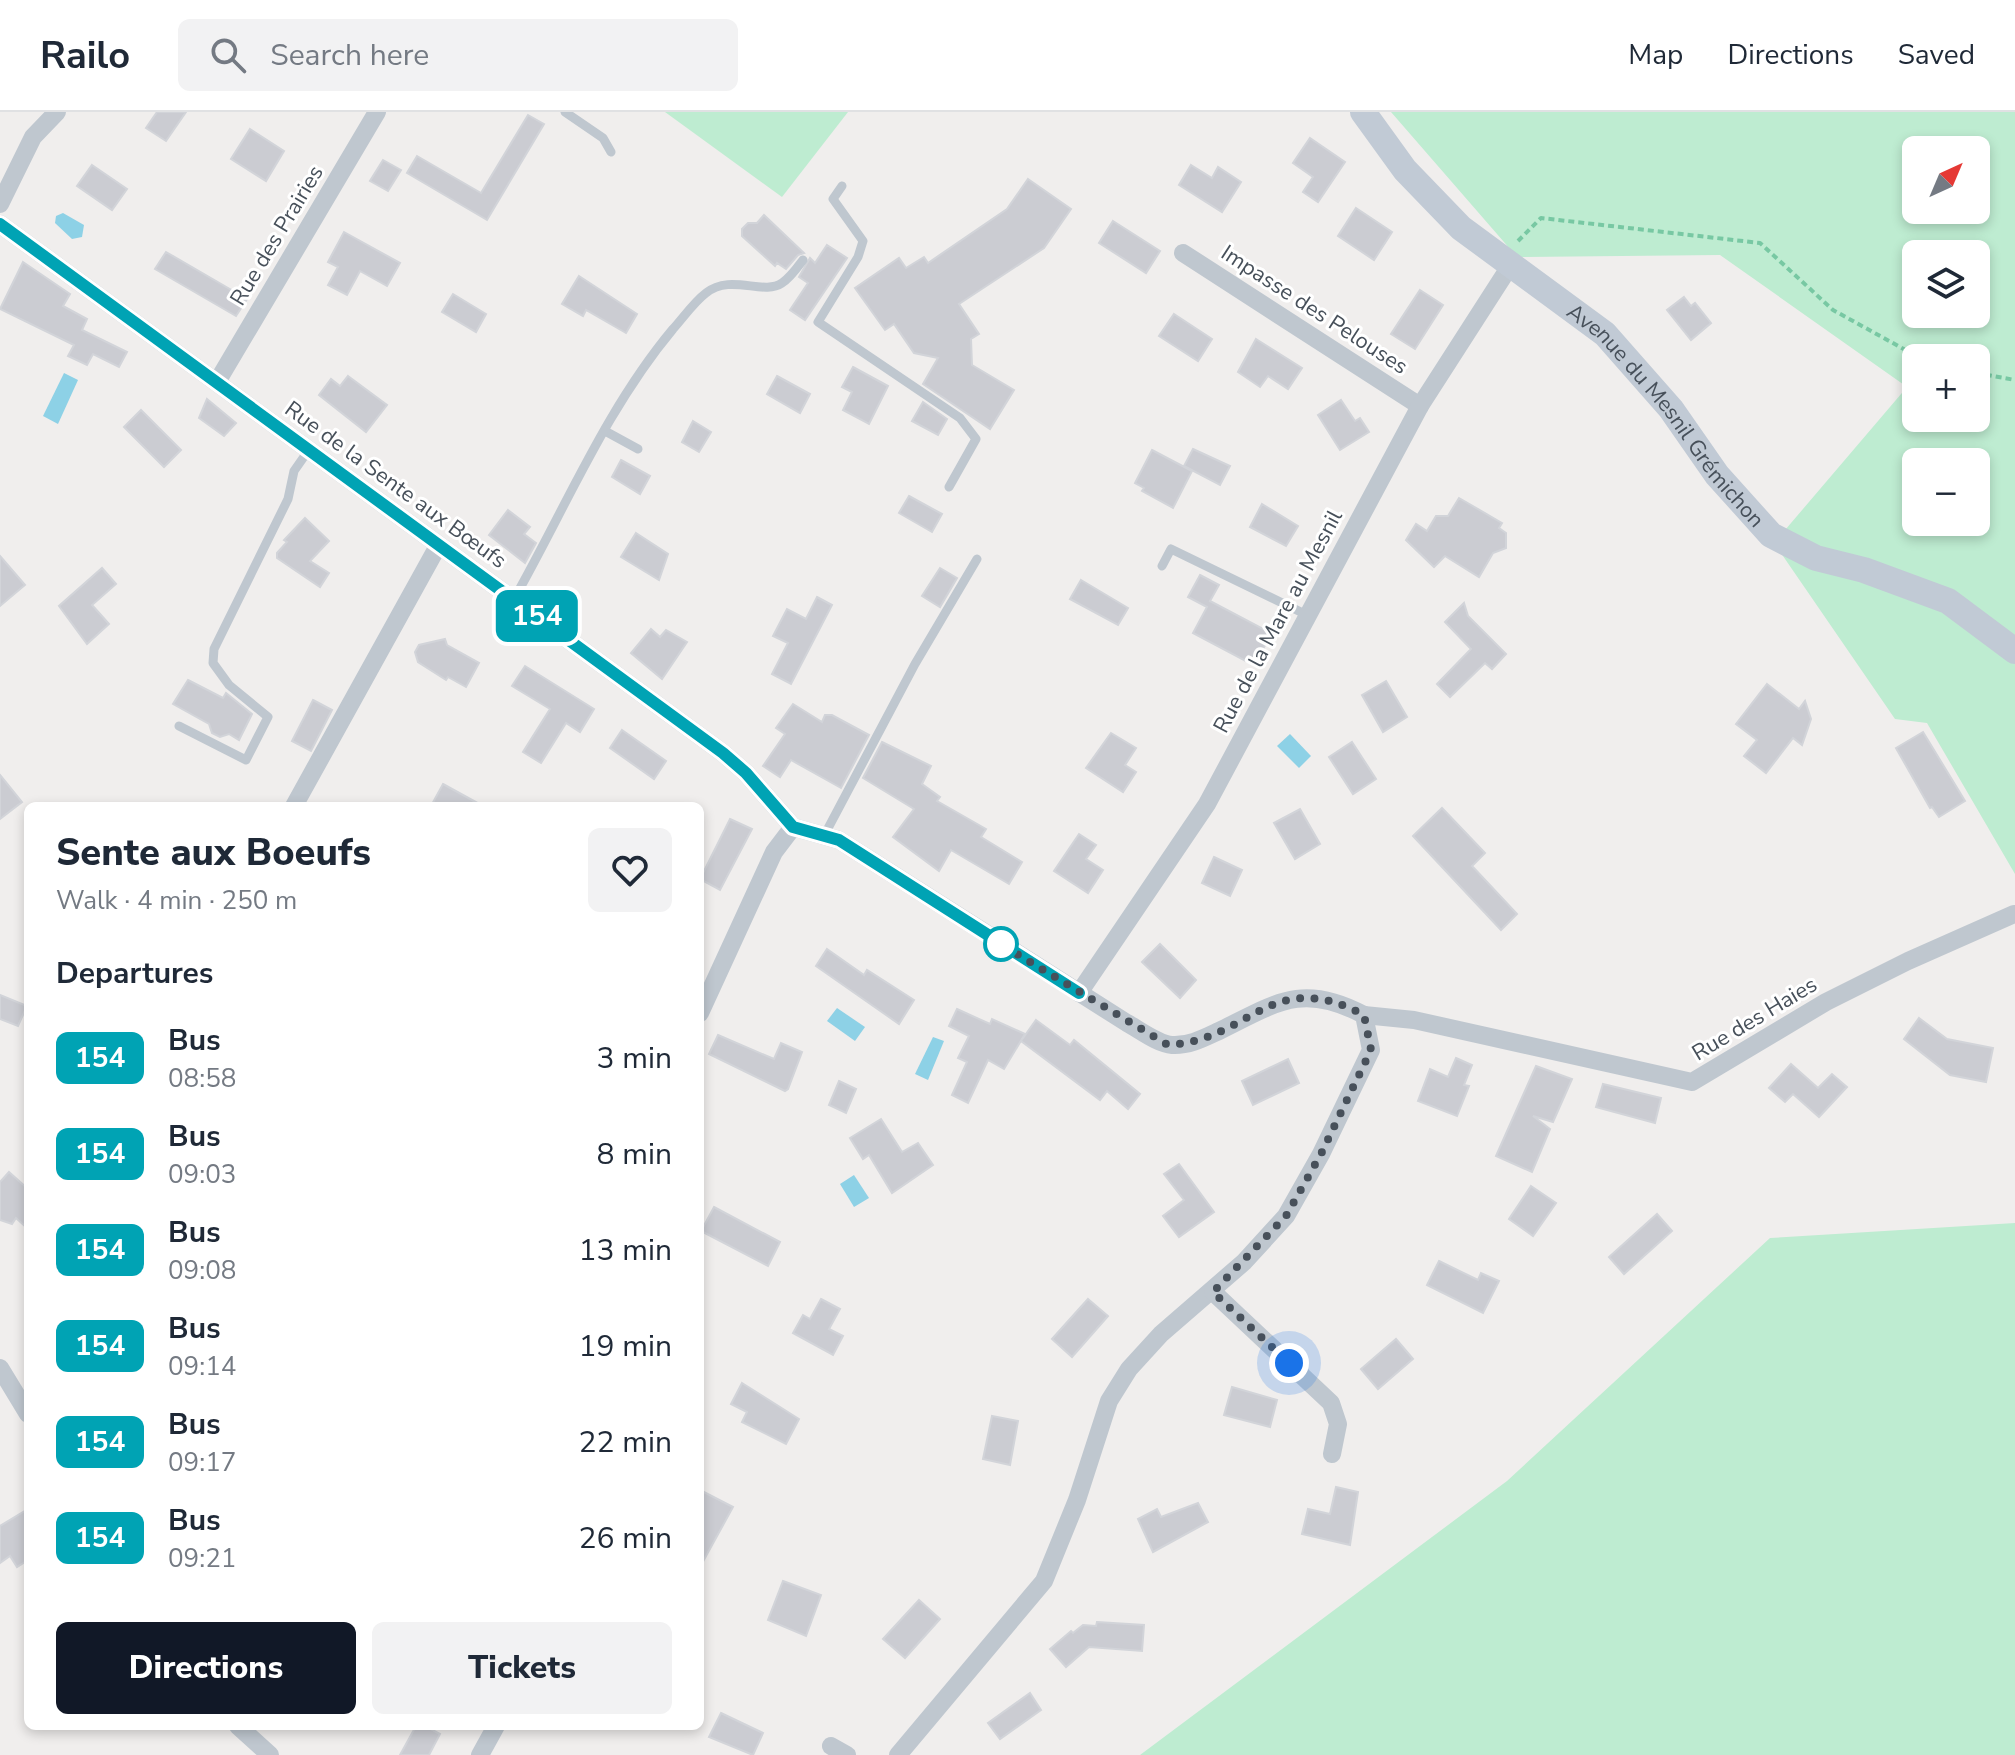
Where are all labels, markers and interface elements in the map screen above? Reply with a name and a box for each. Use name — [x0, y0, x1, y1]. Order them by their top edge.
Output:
search box — [178, 19, 738, 91]
text: Railo — [40, 30, 130, 81]
icon: search — [206, 33, 250, 77]
text: Search here — [270, 35, 429, 76]
text: Map — [1628, 36, 1683, 74]
text: Directions — [1727, 36, 1854, 74]
text: Saved — [1898, 36, 1975, 74]
north arrow — [1902, 136, 1990, 224]
map controls — [1902, 136, 1990, 536]
street label: Rue des Prairies — [223, 160, 331, 311]
street label: Impasse des Pelouses — [1215, 238, 1414, 382]
button: layers — [1902, 240, 1990, 328]
street label: Avenue du Mesnil Grémichon — [1560, 297, 1771, 534]
button: + — [1902, 344, 1990, 432]
street label: Rue de la Sente aux Bœufs — [278, 394, 512, 576]
button: − — [1902, 448, 1990, 536]
street label: Rue de la Mare au Mesnil — [1206, 504, 1350, 738]
line badge: 154 — [491, 590, 583, 642]
text: 154 — [512, 597, 562, 635]
text: Sente aux Boeufs — [56, 827, 371, 878]
button: heart — [588, 828, 672, 912]
text: Walk · 4 min · 250 m — [56, 883, 297, 918]
unlabelled marker — [984, 927, 1018, 961]
text: Departures — [56, 953, 213, 994]
street label: Rue des Haies — [1686, 970, 1823, 1068]
text: Bus — [168, 1020, 221, 1061]
text: 3 min — [597, 1038, 672, 1079]
text: 154 — [75, 1039, 125, 1077]
text: 08:58 — [168, 1061, 236, 1096]
text: Bus — [168, 1116, 221, 1157]
text: 8 min — [597, 1134, 672, 1175]
text: 154 — [75, 1135, 125, 1173]
text: 09:03 — [168, 1157, 236, 1192]
text: Bus — [168, 1212, 221, 1253]
text: 13 min — [579, 1230, 672, 1271]
text: 154 — [75, 1231, 125, 1269]
text: 09:08 — [168, 1253, 236, 1288]
text: Bus — [168, 1308, 221, 1349]
text: 19 min — [579, 1326, 672, 1367]
text: 154 — [75, 1327, 125, 1365]
your location — [1269, 1343, 1309, 1383]
text: 09:14 — [168, 1349, 236, 1384]
text: Bus — [168, 1404, 221, 1445]
text: 22 min — [579, 1422, 672, 1463]
text: 154 — [75, 1423, 125, 1461]
text: 09:17 — [168, 1445, 236, 1480]
text: Bus — [168, 1500, 221, 1541]
text: 26 min — [579, 1518, 672, 1559]
text: 154 — [75, 1519, 125, 1557]
text: 09:21 — [168, 1541, 236, 1576]
button: Directions — [56, 1622, 356, 1714]
button: Tickets — [372, 1622, 672, 1714]

